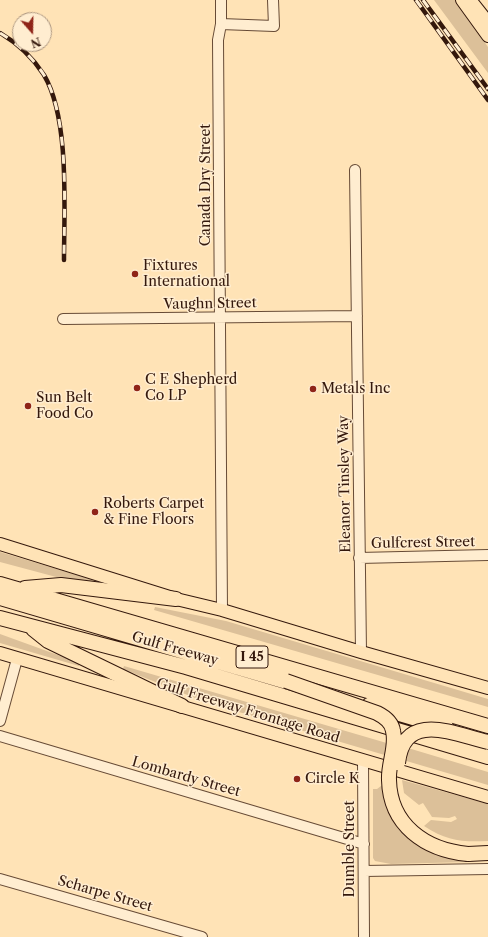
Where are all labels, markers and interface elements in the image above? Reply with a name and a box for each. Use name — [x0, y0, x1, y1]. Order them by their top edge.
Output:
north arrow — [12, 12, 52, 52]
text: N — [29, 34, 43, 51]
street label: Canada Dry Street — [198, 124, 214, 246]
place label: Fixtures International — [143, 258, 230, 290]
marker: Fixtures International — [130, 269, 140, 279]
street label: Vaughn Street — [163, 295, 257, 313]
place label: C E Shepherd Co LP — [145, 372, 237, 404]
place label: Metals Inc — [321, 381, 390, 397]
marker: C E Shepherd Co LP — [132, 383, 142, 393]
marker: Metals Inc — [308, 384, 318, 394]
place label: Sun Belt Food Co — [36, 390, 93, 422]
marker: Sun Belt Food Co — [23, 401, 33, 411]
street label: Eleanor Tinsley Way — [335, 415, 355, 553]
place label: Roberts Carpet & Fine Floors — [103, 496, 204, 528]
marker: Roberts Carpet & Fine Floors — [90, 507, 100, 517]
street label: Gulfcrest Street — [371, 534, 475, 552]
street label: Gulf Freeway — [130, 629, 220, 669]
road number: I 45 — [236, 646, 268, 668]
street label: Gulf Freeway Frontage Road — [154, 675, 342, 747]
street label: Lombardy Street — [130, 753, 242, 801]
place label: Circle K — [305, 771, 360, 787]
marker: Circle K — [292, 774, 302, 784]
street label: Dumble Street — [342, 801, 358, 897]
street label: Scharpe Street — [56, 872, 154, 916]

